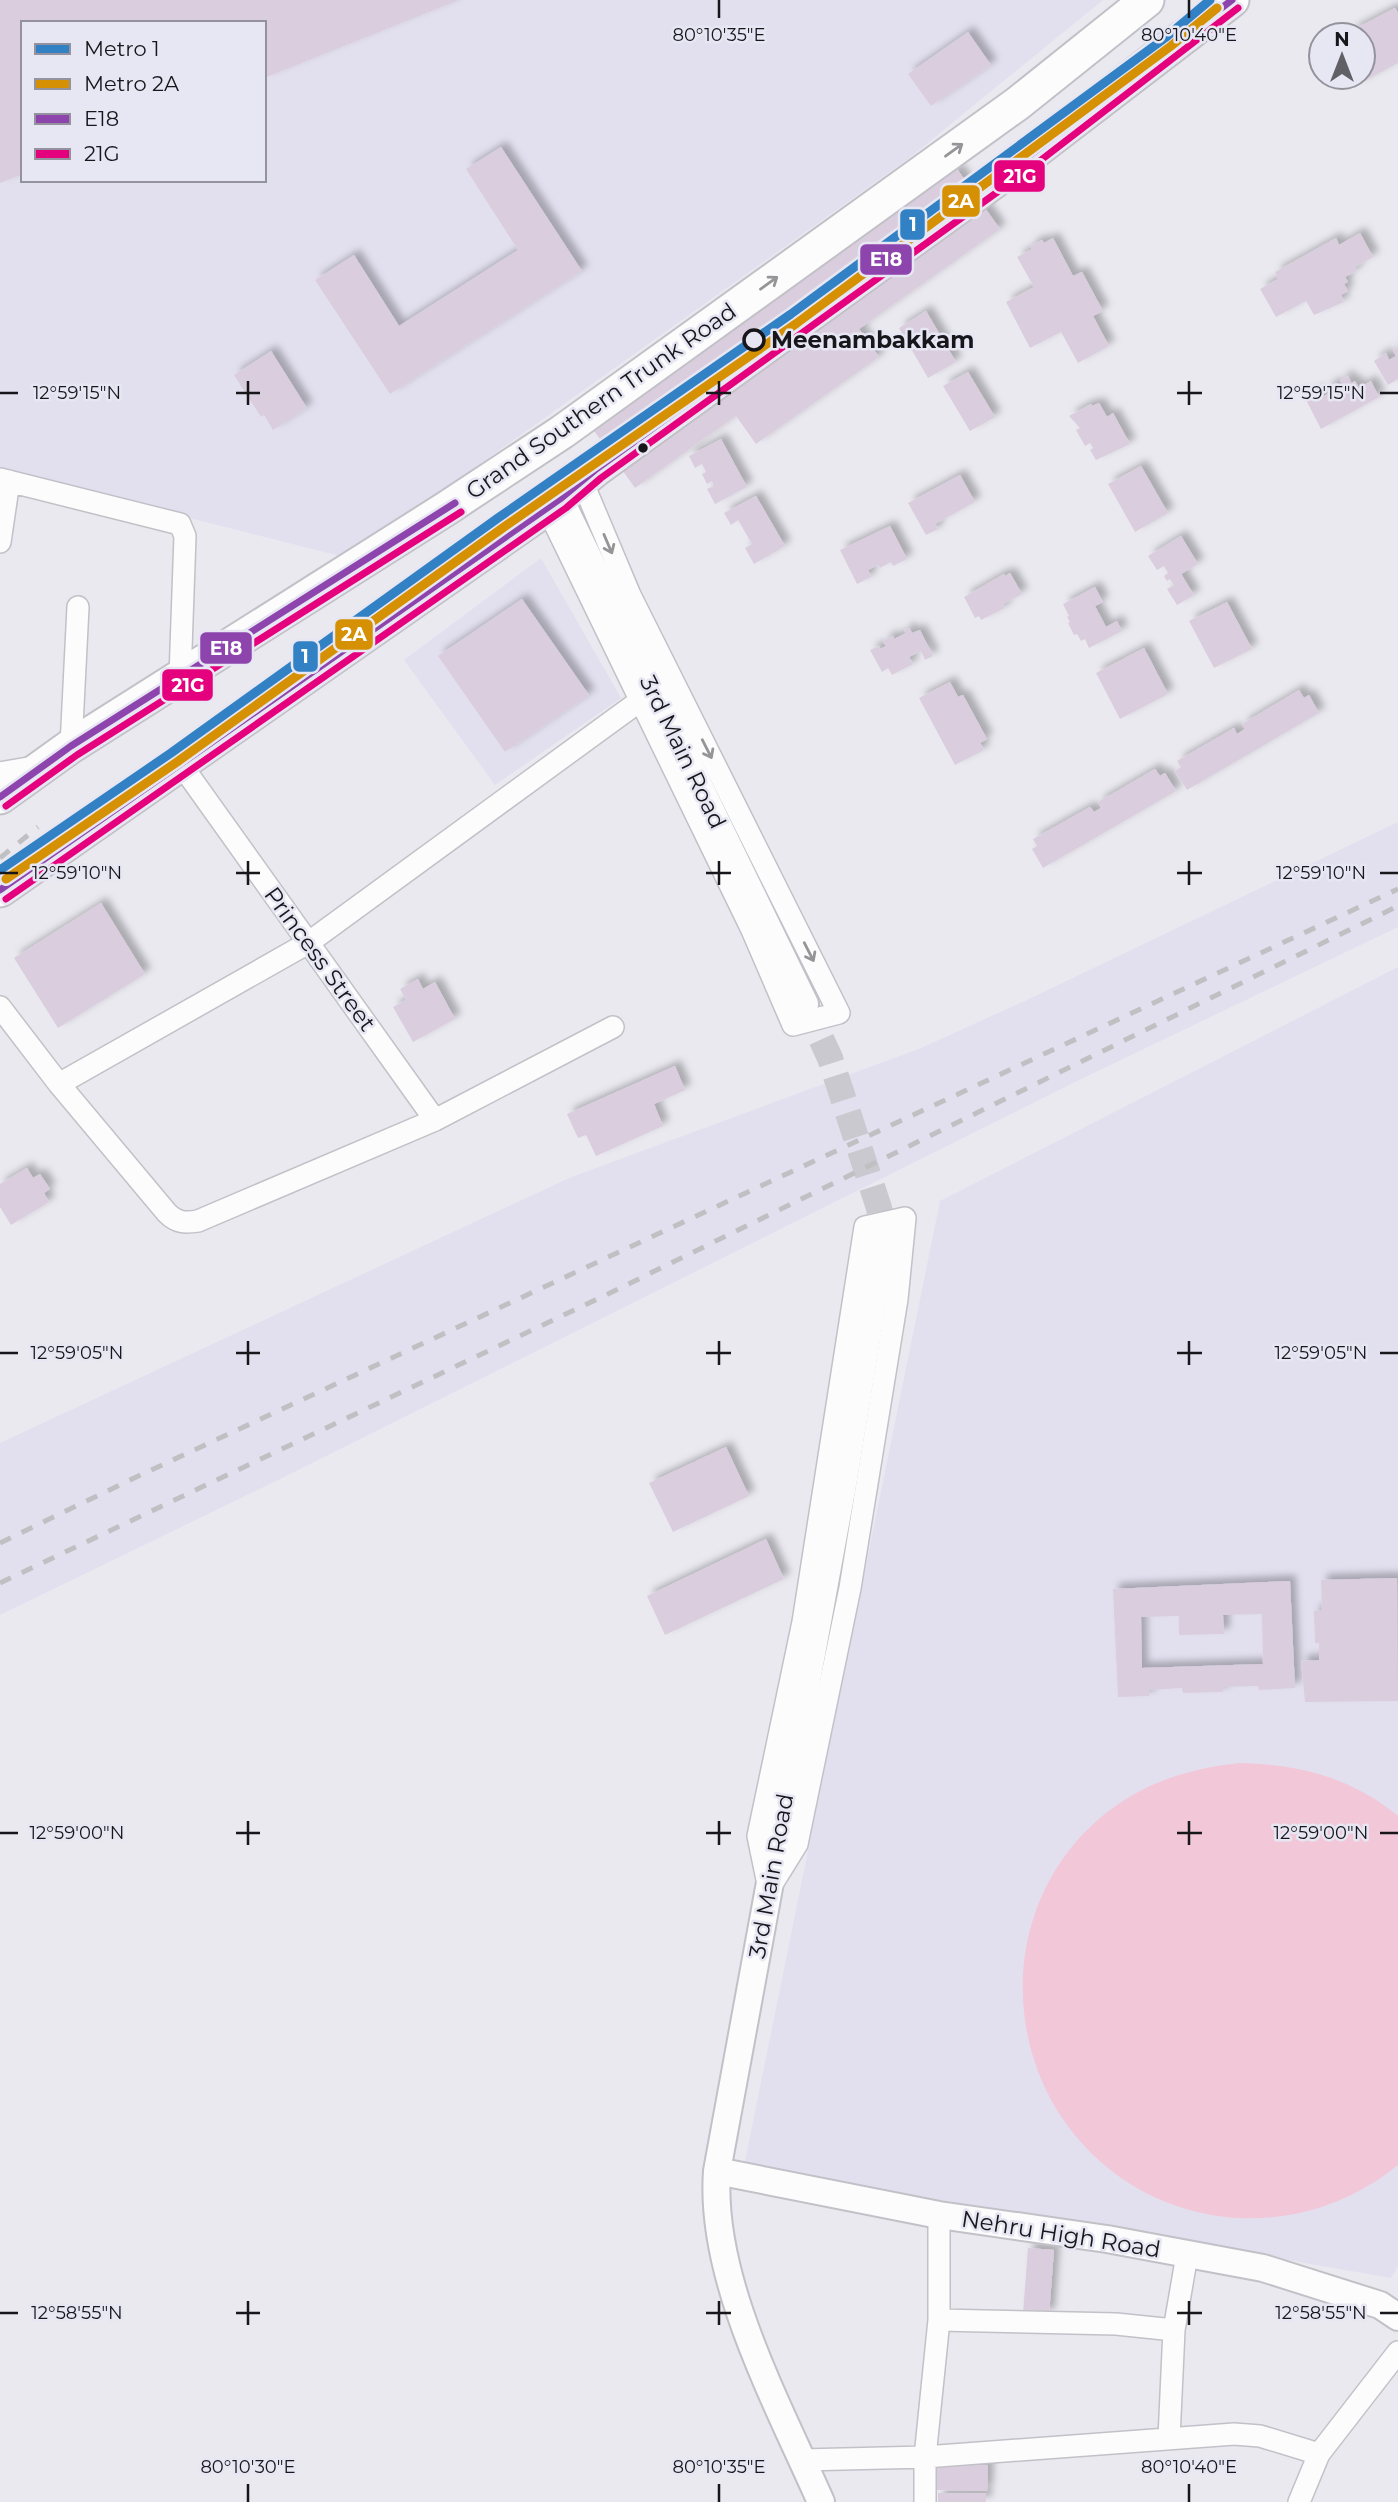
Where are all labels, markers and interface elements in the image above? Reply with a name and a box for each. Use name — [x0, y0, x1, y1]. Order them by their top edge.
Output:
legend — [21, 21, 266, 182]
north arrow — [1307, 21, 1377, 91]
text: 80°10'35"E — [672, 24, 766, 46]
text: 80°10'40"E — [1141, 24, 1237, 46]
text: N — [1334, 28, 1350, 51]
text: Metro 1 — [84, 36, 160, 61]
text: Metro 2A — [84, 71, 180, 96]
text: E18 — [84, 106, 119, 131]
text: 21G — [84, 141, 120, 166]
one-way arrow — [944, 143, 963, 157]
line badge: 21G — [993, 159, 1046, 193]
text: 21G — [1003, 165, 1037, 188]
line badge: 2A — [941, 184, 981, 218]
text: 2A — [948, 190, 974, 213]
line badge: 1 — [899, 208, 926, 241]
text: 1 — [909, 213, 917, 236]
line badge: E18 — [859, 243, 913, 276]
text: E18 — [870, 248, 902, 271]
one-way arrow — [759, 275, 778, 290]
street label: Grand Southern Trunk Road — [461, 297, 741, 505]
place label: Meenambakkam — [771, 326, 974, 354]
marker: Meenambakkam — [743, 329, 765, 351]
text: 12°59'15"N — [33, 382, 121, 404]
text: 12°59'15"N — [1277, 382, 1365, 404]
unlabelled marker — [636, 441, 650, 455]
one-way arrow — [603, 533, 616, 554]
line badge: 2A — [334, 618, 374, 651]
text: 2A — [341, 623, 367, 646]
line badge: E18 — [199, 631, 253, 665]
text: E18 — [210, 637, 242, 660]
line badge: 1 — [292, 640, 319, 673]
text: 1 — [301, 645, 309, 668]
line badge: 21G — [161, 668, 214, 702]
street label: 3rd Main Road — [634, 671, 732, 833]
text: 21G — [171, 674, 205, 697]
one-way arrow — [700, 738, 714, 759]
text: 12°59'10"N — [32, 862, 122, 884]
text: 12°59'10"N — [1276, 862, 1366, 884]
street label: Princess Street — [258, 881, 382, 1037]
one-way arrow — [803, 941, 817, 962]
text: 12°59'05"N — [31, 1342, 123, 1364]
text: 12°59'05"N — [1275, 1342, 1367, 1364]
street label: 3rd Main Road — [743, 1791, 799, 1961]
text: 12°59'00"N — [30, 1822, 124, 1844]
text: 12°59'00"N — [1274, 1822, 1368, 1844]
street label: Nehru High Road — [959, 2204, 1163, 2264]
text: 12°58'55"N — [31, 2302, 123, 2324]
text: 12°58'55"N — [1275, 2302, 1367, 2324]
text: 80°10'30"E — [200, 2456, 296, 2478]
text: 80°10'35"E — [672, 2456, 766, 2478]
text: 80°10'40"E — [1141, 2456, 1237, 2478]

